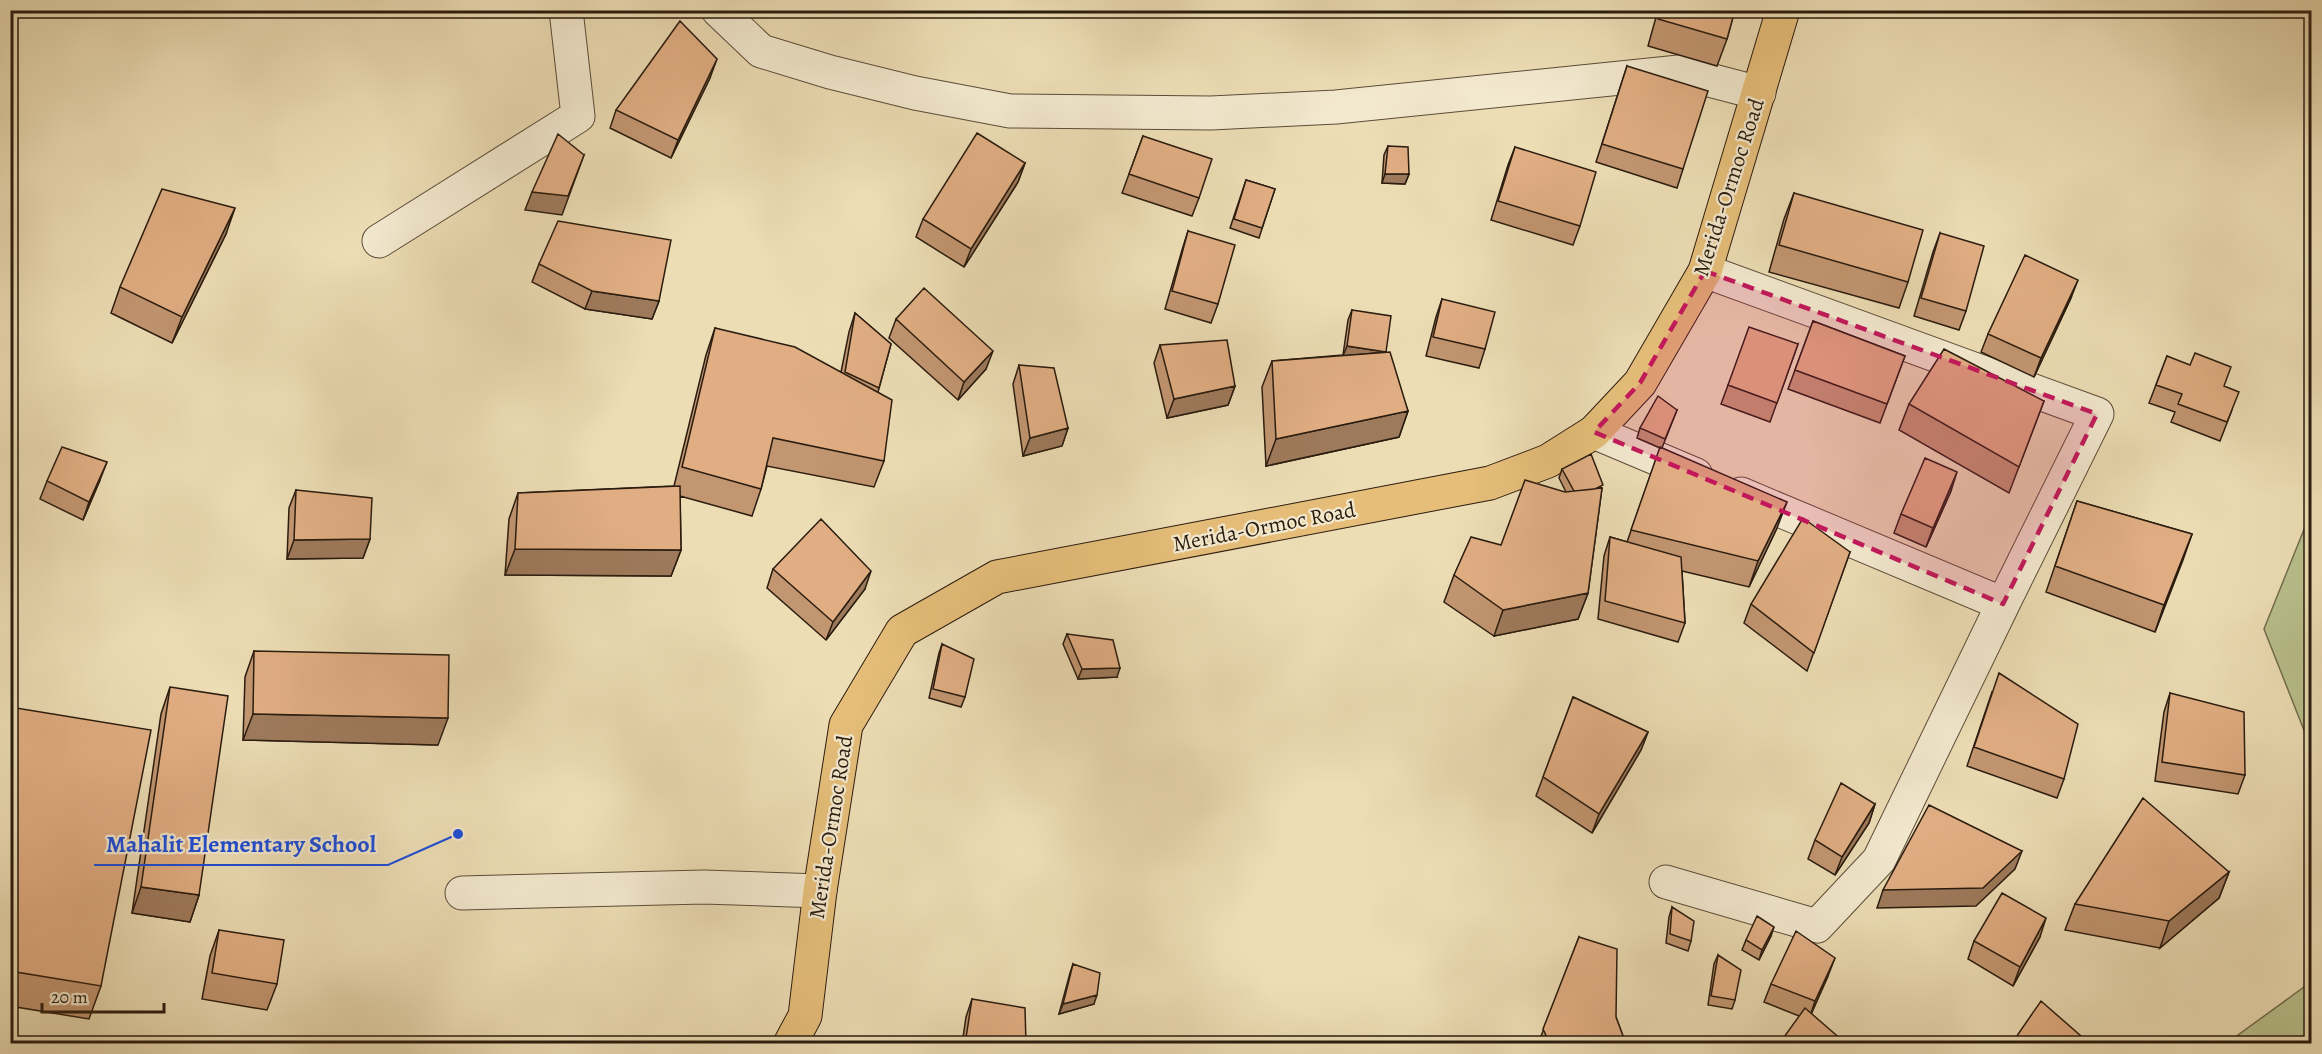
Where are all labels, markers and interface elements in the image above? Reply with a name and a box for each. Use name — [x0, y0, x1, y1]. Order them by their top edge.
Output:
street label: Merida-Ormoc Road — [1686, 94, 1772, 280]
street label: Merida-Ormoc Road — [1170, 495, 1358, 559]
street label: Merida-Ormoc Road — [802, 733, 860, 921]
callout: Mahalit Elementary School — [94, 823, 388, 865]
text: Mahalit Elementary School — [106, 828, 377, 860]
scale bar — [42, 976, 164, 1014]
text: 20 m — [51, 985, 88, 1009]

